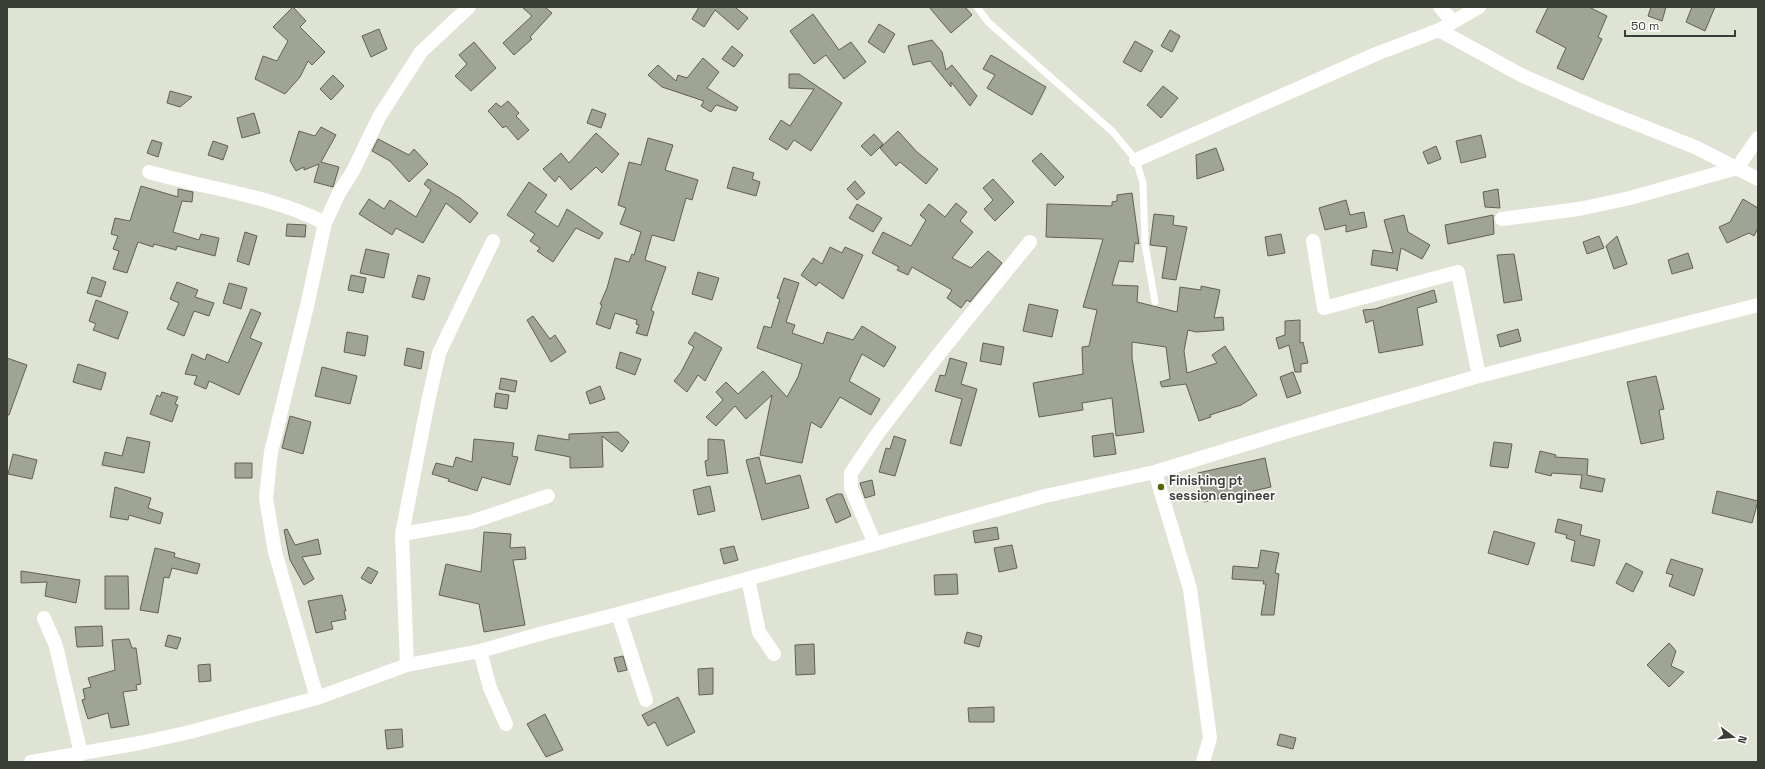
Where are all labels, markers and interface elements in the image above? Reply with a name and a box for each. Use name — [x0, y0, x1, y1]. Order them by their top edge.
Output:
scale bar — [1625, 12, 1735, 38]
text: 50 m — [1631, 18, 1659, 34]
place label: Finishing pt session engineer — [1169, 472, 1275, 504]
marker: Finishing pt session engineer — [1156, 482, 1166, 492]
north arrow — [1713, 717, 1753, 757]
text: N — [1735, 734, 1750, 745]

